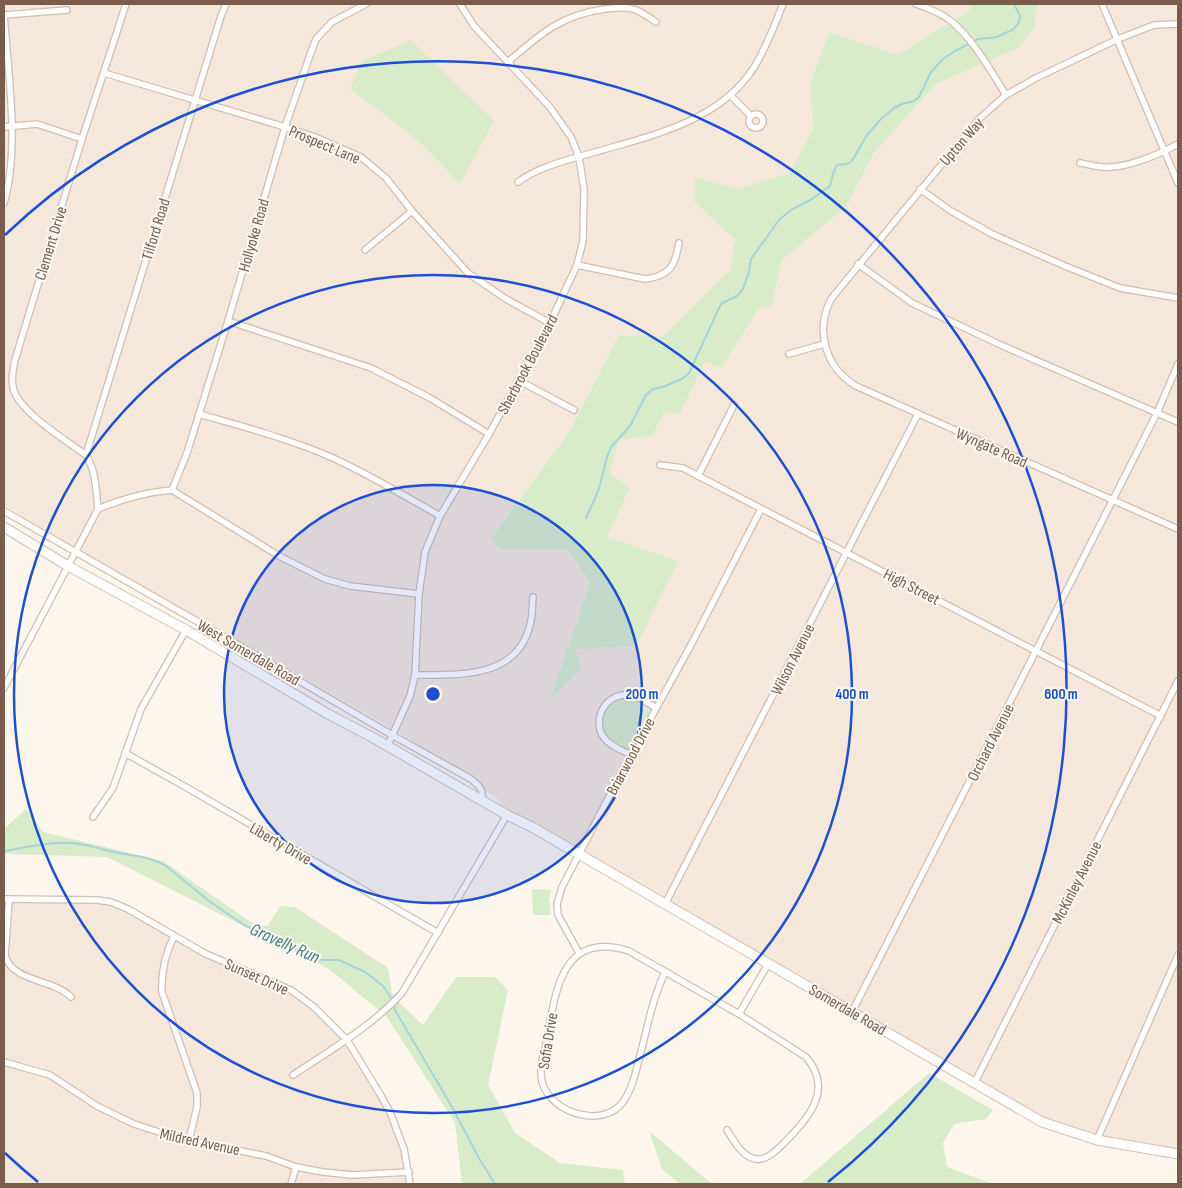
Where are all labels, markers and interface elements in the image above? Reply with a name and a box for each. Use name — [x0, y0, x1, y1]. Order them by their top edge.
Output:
street label: Upton Way — [936, 114, 988, 170]
street label: Prospect Lane — [286, 122, 363, 169]
street label: Tilford Road — [138, 196, 175, 263]
street label: Hollyoke Road — [235, 197, 274, 274]
street label: Clement Drive — [31, 204, 72, 283]
street label: Sherbrook Boulevard — [494, 311, 563, 418]
street label: Wyngate Road — [953, 424, 1030, 473]
street label: High Street — [880, 565, 943, 610]
street label: West Somerdale Road — [193, 616, 303, 690]
street label: Wilson Avenue — [767, 621, 819, 698]
centre of rings — [424, 685, 442, 703]
text: 200 m — [625, 685, 659, 704]
text: 400 m — [835, 685, 869, 704]
text: 600 m — [1044, 685, 1078, 704]
street label: Orchard Avenue — [964, 701, 1019, 785]
street label: Briarwood Drive — [603, 715, 660, 799]
street label: Liberty Drive — [246, 819, 315, 870]
street label: McKinley Avenue — [1048, 838, 1106, 927]
water label: Gravelly Run — [247, 919, 323, 968]
street label: Sunset Drive — [222, 955, 291, 1000]
street label: Somerdale Road — [805, 981, 889, 1040]
street label: Sofia Drive — [535, 1012, 562, 1071]
street label: Mildred Avenue — [158, 1125, 241, 1160]

